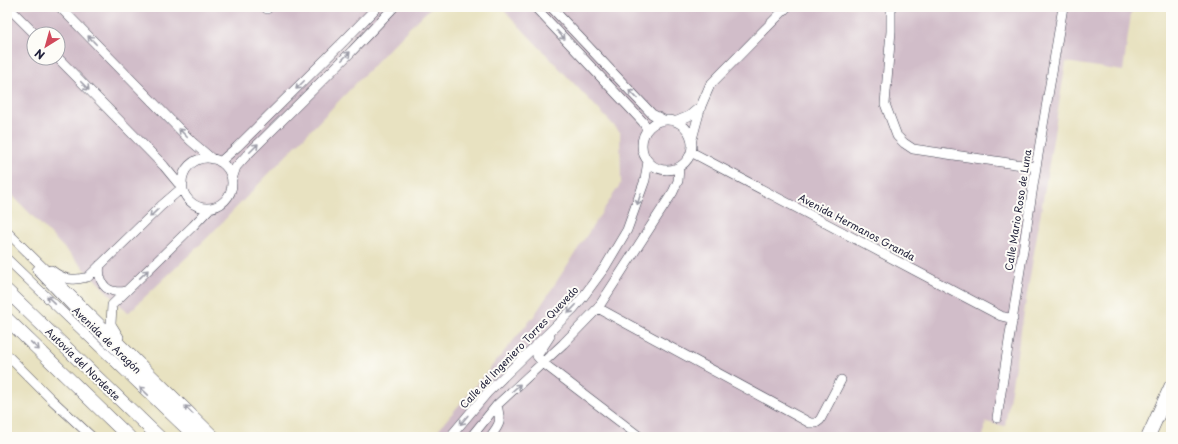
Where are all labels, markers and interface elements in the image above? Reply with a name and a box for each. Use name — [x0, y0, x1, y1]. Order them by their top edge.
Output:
north arrow — [26, 26, 66, 66]
one-way arrow — [557, 30, 566, 40]
one-way arrow — [87, 35, 97, 45]
text: N — [31, 45, 48, 64]
one-way arrow — [341, 51, 351, 61]
one-way arrow — [295, 80, 305, 89]
one-way arrow — [80, 81, 90, 91]
one-way arrow — [629, 89, 638, 99]
one-way arrow — [178, 128, 188, 138]
one-way arrow — [249, 143, 259, 153]
street label: Calle Mario Roso de Luna — [1001, 147, 1035, 272]
street label: Avenida Hermanos Granda — [796, 189, 919, 264]
one-way arrow — [635, 193, 642, 206]
one-way arrow — [149, 208, 159, 218]
one-way arrow — [139, 270, 149, 279]
street label: Calle del Ingeniero Torres Quevedo — [456, 282, 582, 411]
one-way arrow — [45, 296, 56, 305]
street label: Avenida de Aragón — [69, 303, 145, 377]
one-way arrow — [568, 304, 577, 314]
street label: Autovía del Nordeste — [42, 324, 124, 404]
one-way arrow — [30, 341, 40, 351]
one-way arrow — [511, 383, 521, 393]
one-way arrow — [139, 386, 149, 395]
one-way arrow — [184, 405, 194, 415]
one-way arrow — [460, 415, 469, 425]

